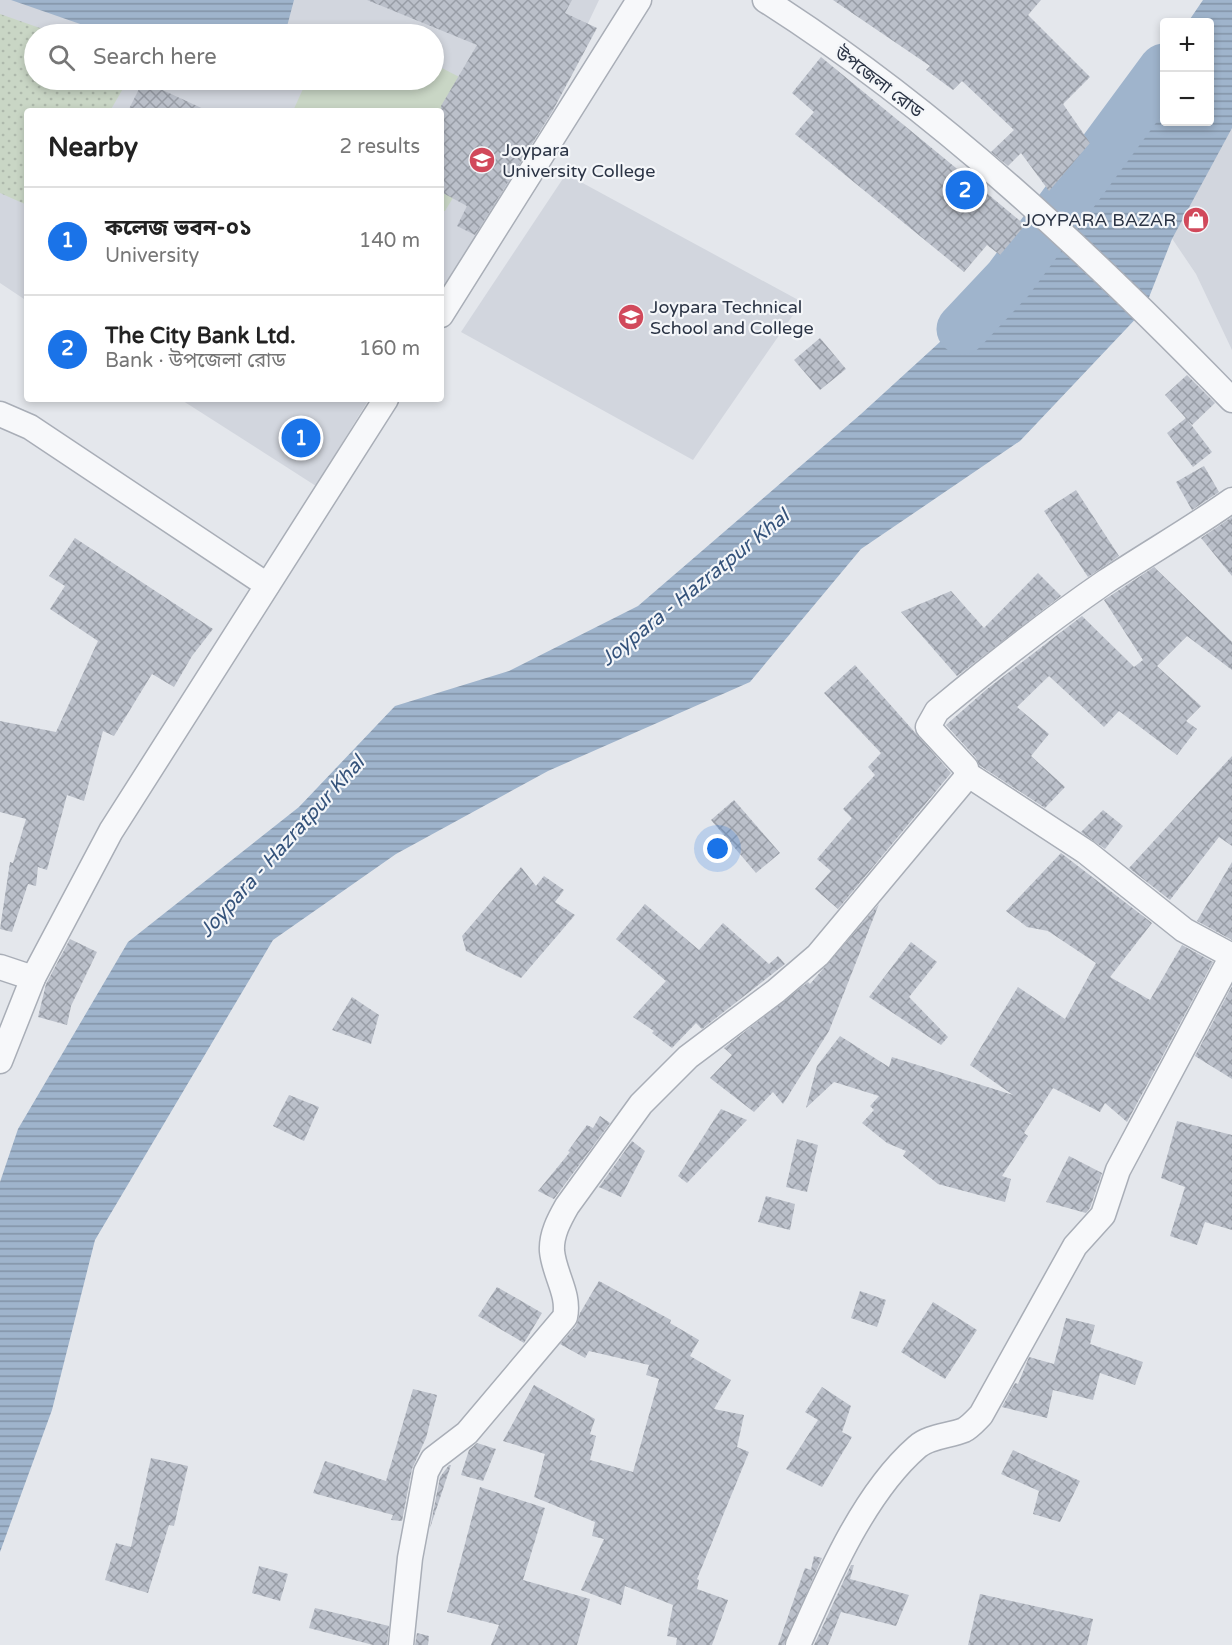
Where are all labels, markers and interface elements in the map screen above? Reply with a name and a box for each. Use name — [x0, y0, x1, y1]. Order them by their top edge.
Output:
map controls — [1160, 18, 1214, 126]
button: + — [1160, 18, 1214, 72]
search box — [24, 24, 444, 90]
icon: search — [45, 41, 78, 74]
street label: উপজেলা রোড — [830, 41, 928, 123]
text: Search here — [93, 44, 217, 70]
button: − — [1160, 72, 1214, 126]
text: Nearby — [48, 132, 138, 163]
text: 2 results — [340, 135, 420, 159]
place label: Joypara University College — [502, 139, 655, 182]
school or university icon: Joypara University College — [467, 145, 497, 175]
pin: 2 — [946, 168, 984, 213]
shop icon: JOYPARA BAZAR — [1181, 205, 1211, 235]
place label: JOYPARA BAZAR — [1023, 209, 1176, 231]
text: কলেজ ভবন-০১ — [105, 215, 252, 241]
text: 1 — [61, 229, 74, 253]
text: 140 m — [359, 229, 420, 253]
text: University — [105, 244, 199, 268]
place label: Joypara Technical School and College — [650, 296, 814, 339]
school or university icon: Joypara Technical School and College — [616, 302, 646, 332]
text: The City Bank Ltd. — [105, 323, 296, 349]
text: 2 — [61, 337, 74, 361]
text: 160 m — [359, 337, 420, 361]
text: Bank · উপজেলা রোড — [105, 349, 286, 373]
pin: 1 — [282, 416, 320, 460]
water label: Joypara - Hazratpur Khal — [596, 503, 796, 671]
water label: Joypara - Hazratpur Khal — [194, 750, 371, 943]
your location — [703, 834, 732, 863]

